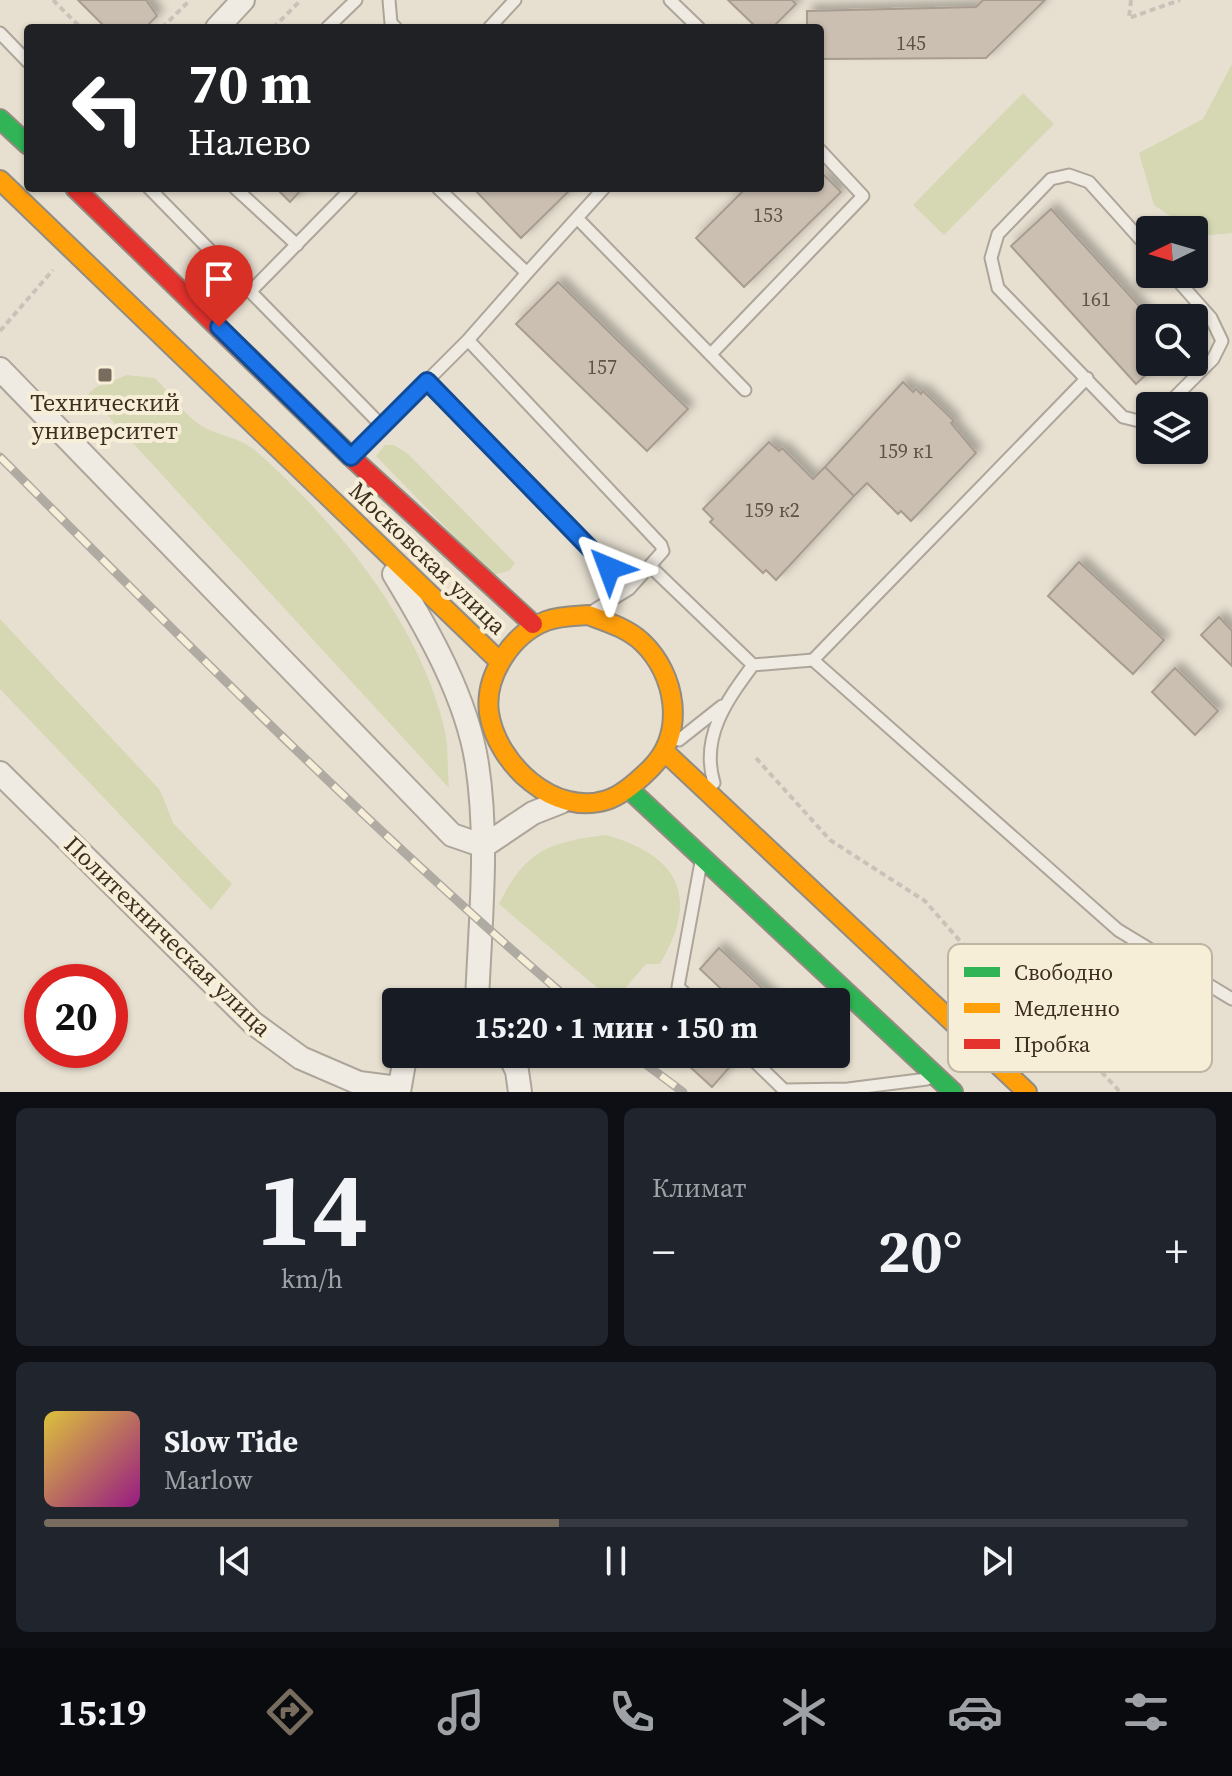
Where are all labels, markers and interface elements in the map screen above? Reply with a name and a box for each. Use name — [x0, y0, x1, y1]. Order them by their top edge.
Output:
house number: 145 — [896, 29, 926, 57]
text: 70 m — [188, 45, 311, 122]
icon: left — [56, 56, 160, 160]
text: Налево — [188, 118, 311, 167]
house number: 153 — [753, 201, 783, 229]
north arrow — [1136, 216, 1208, 288]
map controls — [1136, 216, 1208, 464]
pin — [185, 245, 253, 327]
icon: arrive — [197, 257, 241, 301]
house number: 161 — [1081, 285, 1111, 313]
button: search — [1136, 304, 1208, 376]
house number: 157 — [587, 353, 617, 381]
marker: Технический университет — [96, 366, 114, 384]
place label: Технический университет — [30, 386, 180, 447]
button: layers — [1136, 392, 1208, 464]
house number: 159 к1 — [878, 437, 934, 465]
street label: Московская улица — [342, 474, 515, 642]
house number: 159 к2 — [744, 496, 800, 524]
position arrow — [567, 526, 651, 610]
street label: Политехническая улица — [57, 828, 279, 1044]
legend — [948, 944, 1212, 1072]
text: Свободно — [1014, 957, 1113, 987]
speed limit sign: 20 — [24, 964, 128, 1068]
text: Медленно — [1014, 993, 1120, 1023]
text: 15:20 · 1 мин · 150 m — [474, 1007, 758, 1048]
text: Пробка — [1014, 1029, 1091, 1059]
text: 14 — [256, 1137, 368, 1280]
text: Климат — [652, 1170, 746, 1206]
text: 20° — [878, 1210, 962, 1292]
text: − — [652, 1221, 675, 1282]
text: + — [1165, 1221, 1188, 1282]
text: km/h — [281, 1261, 343, 1297]
text: Slow Tide — [164, 1421, 298, 1462]
text: Marlow — [164, 1462, 253, 1498]
icon: previous — [213, 1539, 257, 1583]
icon: pause — [594, 1539, 638, 1583]
icon: next — [975, 1539, 1019, 1583]
icon: directions — [262, 1684, 318, 1740]
icon: music — [433, 1684, 489, 1740]
icon: phone — [604, 1684, 660, 1740]
icon: climate — [776, 1684, 832, 1740]
icon: car — [947, 1684, 1003, 1740]
icon: filters — [1118, 1684, 1174, 1740]
text: 15:19 — [58, 1688, 147, 1737]

